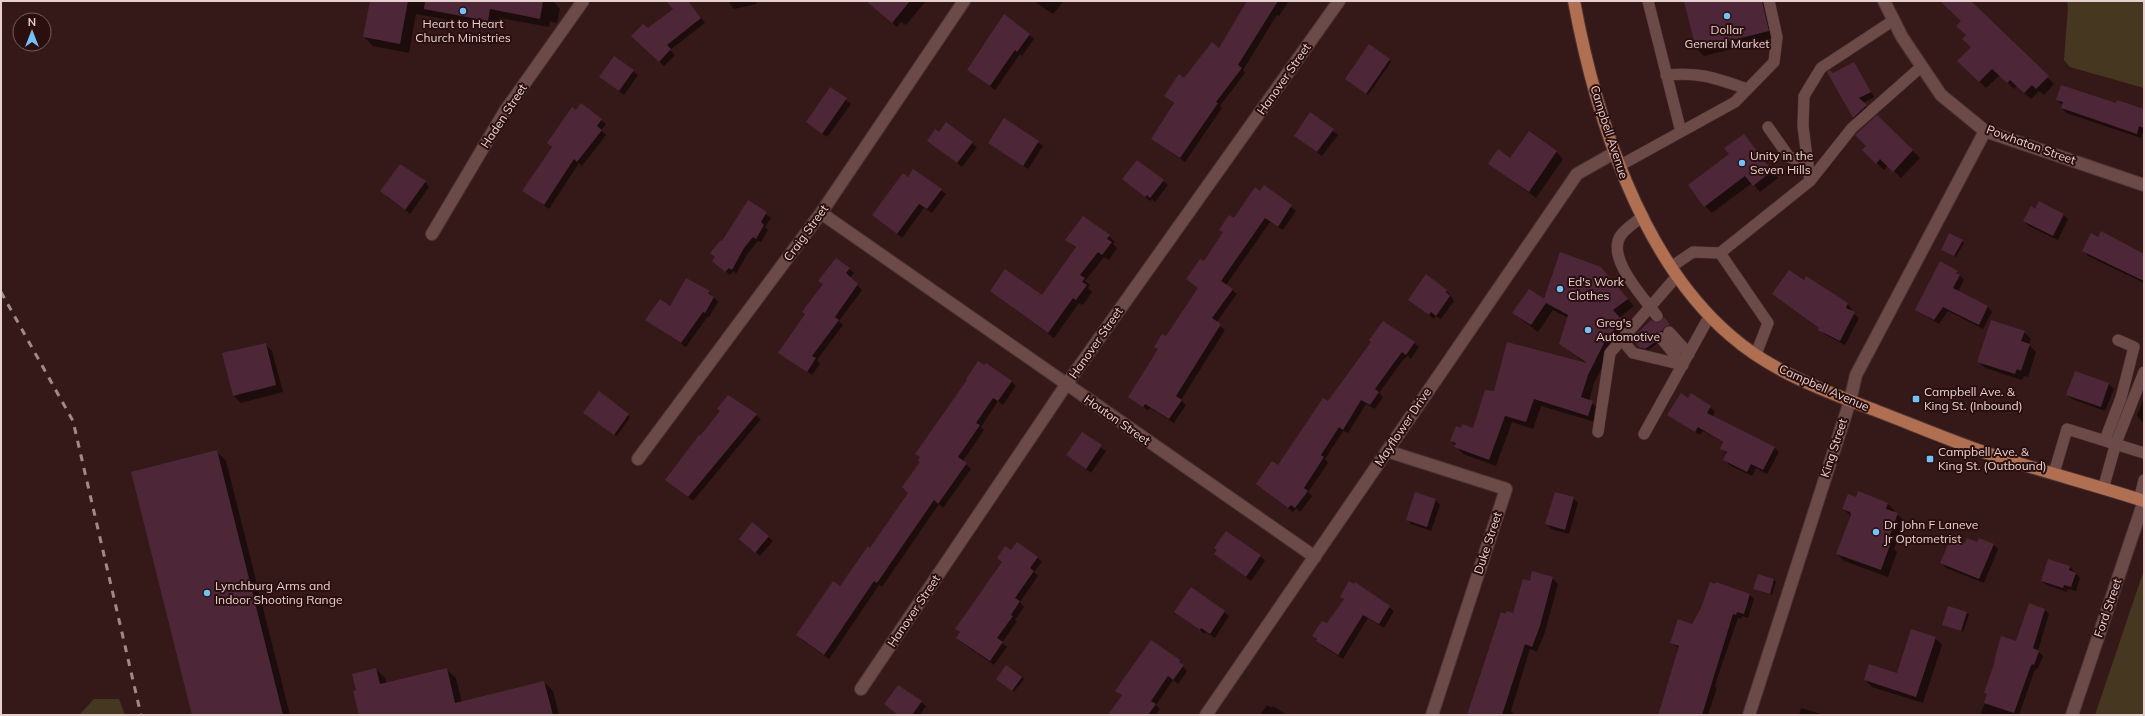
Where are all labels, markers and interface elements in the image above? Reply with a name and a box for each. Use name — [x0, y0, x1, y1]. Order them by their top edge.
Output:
marker: Heart to Heart Church Ministries — [458, 6, 468, 16]
marker: Dollar General Market — [1722, 11, 1732, 21]
north arrow — [12, 12, 52, 52]
text: N — [28, 15, 36, 29]
place label: Heart to Heart Church Ministries — [415, 16, 511, 45]
place label: Dollar General Market — [1685, 22, 1769, 51]
street label: Hanover Street — [1253, 40, 1314, 117]
street label: Haden Street — [477, 81, 530, 151]
street label: Campbell Avenue — [1587, 83, 1632, 180]
street label: Powhatan Street — [1985, 121, 2078, 168]
place label: Unity in the Seven Hills — [1750, 148, 1813, 177]
marker: Unity in the Seven Hills — [1737, 158, 1747, 168]
street label: Craig Street — [780, 202, 831, 264]
place label: Ed's Work Clothes — [1568, 274, 1625, 303]
marker: Ed's Work Clothes — [1555, 284, 1565, 294]
street label: Hanover Street — [1065, 304, 1126, 381]
place label: Greg's Automotive — [1596, 315, 1660, 344]
marker: Greg's Automotive — [1583, 325, 1593, 335]
street label: Campbell Avenue — [1777, 361, 1872, 414]
place label: Campbell Ave. & King St. (Inbound) — [1924, 384, 2023, 413]
street label: Mayflower Drive — [1371, 385, 1434, 469]
street label: Houton Street — [1081, 391, 1153, 448]
marker: Campbell Ave. & King St. (Inbound) — [1911, 394, 1921, 404]
street label: King Street — [1817, 416, 1850, 479]
place label: Campbell Ave. & King St. (Outbound) — [1938, 444, 2047, 473]
marker: Campbell Ave. & King St. (Outbound) — [1925, 454, 1935, 464]
street label: Duke Street — [1470, 510, 1505, 576]
place label: Dr John F Laneve Jr Optometrist — [1884, 517, 1978, 546]
marker: Dr John F Laneve Jr Optometrist — [1871, 527, 1881, 537]
street label: Hanover Street — [884, 572, 943, 650]
street label: Ford Street — [2090, 576, 2125, 639]
place label: Lynchburg Arms and Indoor Shooting Range — [215, 578, 342, 607]
marker: Lynchburg Arms and Indoor Shooting Range — [202, 588, 212, 598]

